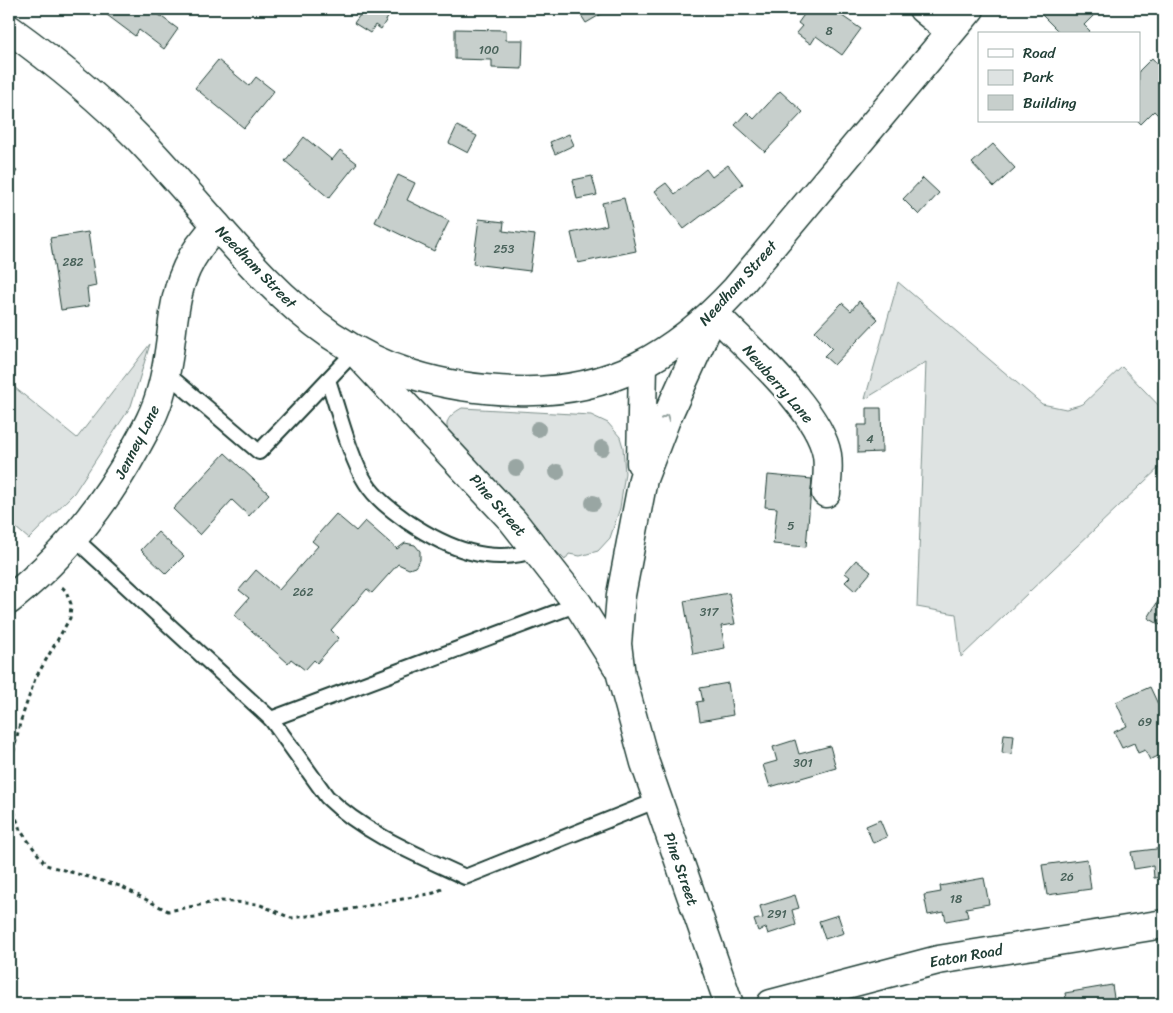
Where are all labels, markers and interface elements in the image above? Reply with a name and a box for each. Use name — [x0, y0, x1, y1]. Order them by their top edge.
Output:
house number: 8 — [825, 20, 833, 42]
legend — [978, 32, 1140, 122]
house number: 100 — [479, 39, 500, 61]
text: Road — [1023, 40, 1056, 66]
text: Park — [1023, 64, 1054, 90]
text: Building — [1023, 90, 1077, 116]
street label: Needham Street — [209, 219, 304, 316]
street label: Needham Street — [692, 233, 784, 332]
house number: 253 — [494, 238, 515, 260]
house number: 282 — [62, 251, 84, 273]
street label: Newberry Lane — [736, 338, 820, 430]
street label: Jenney Lane — [107, 400, 167, 485]
one-way arrow — [660, 414, 671, 423]
house number: 4 — [866, 428, 874, 450]
street label: Pine Street — [463, 468, 533, 543]
house number: 5 — [787, 515, 795, 537]
house number: 262 — [293, 581, 313, 603]
house number: 317 — [700, 601, 719, 623]
house number: 69 — [1138, 711, 1152, 733]
house number: 301 — [793, 752, 813, 774]
street label: Pine Street — [656, 829, 706, 910]
house number: 26 — [1060, 866, 1074, 888]
house number: 18 — [950, 888, 962, 910]
house number: 291 — [767, 903, 787, 925]
street label: Eaton Road — [927, 937, 1006, 975]

